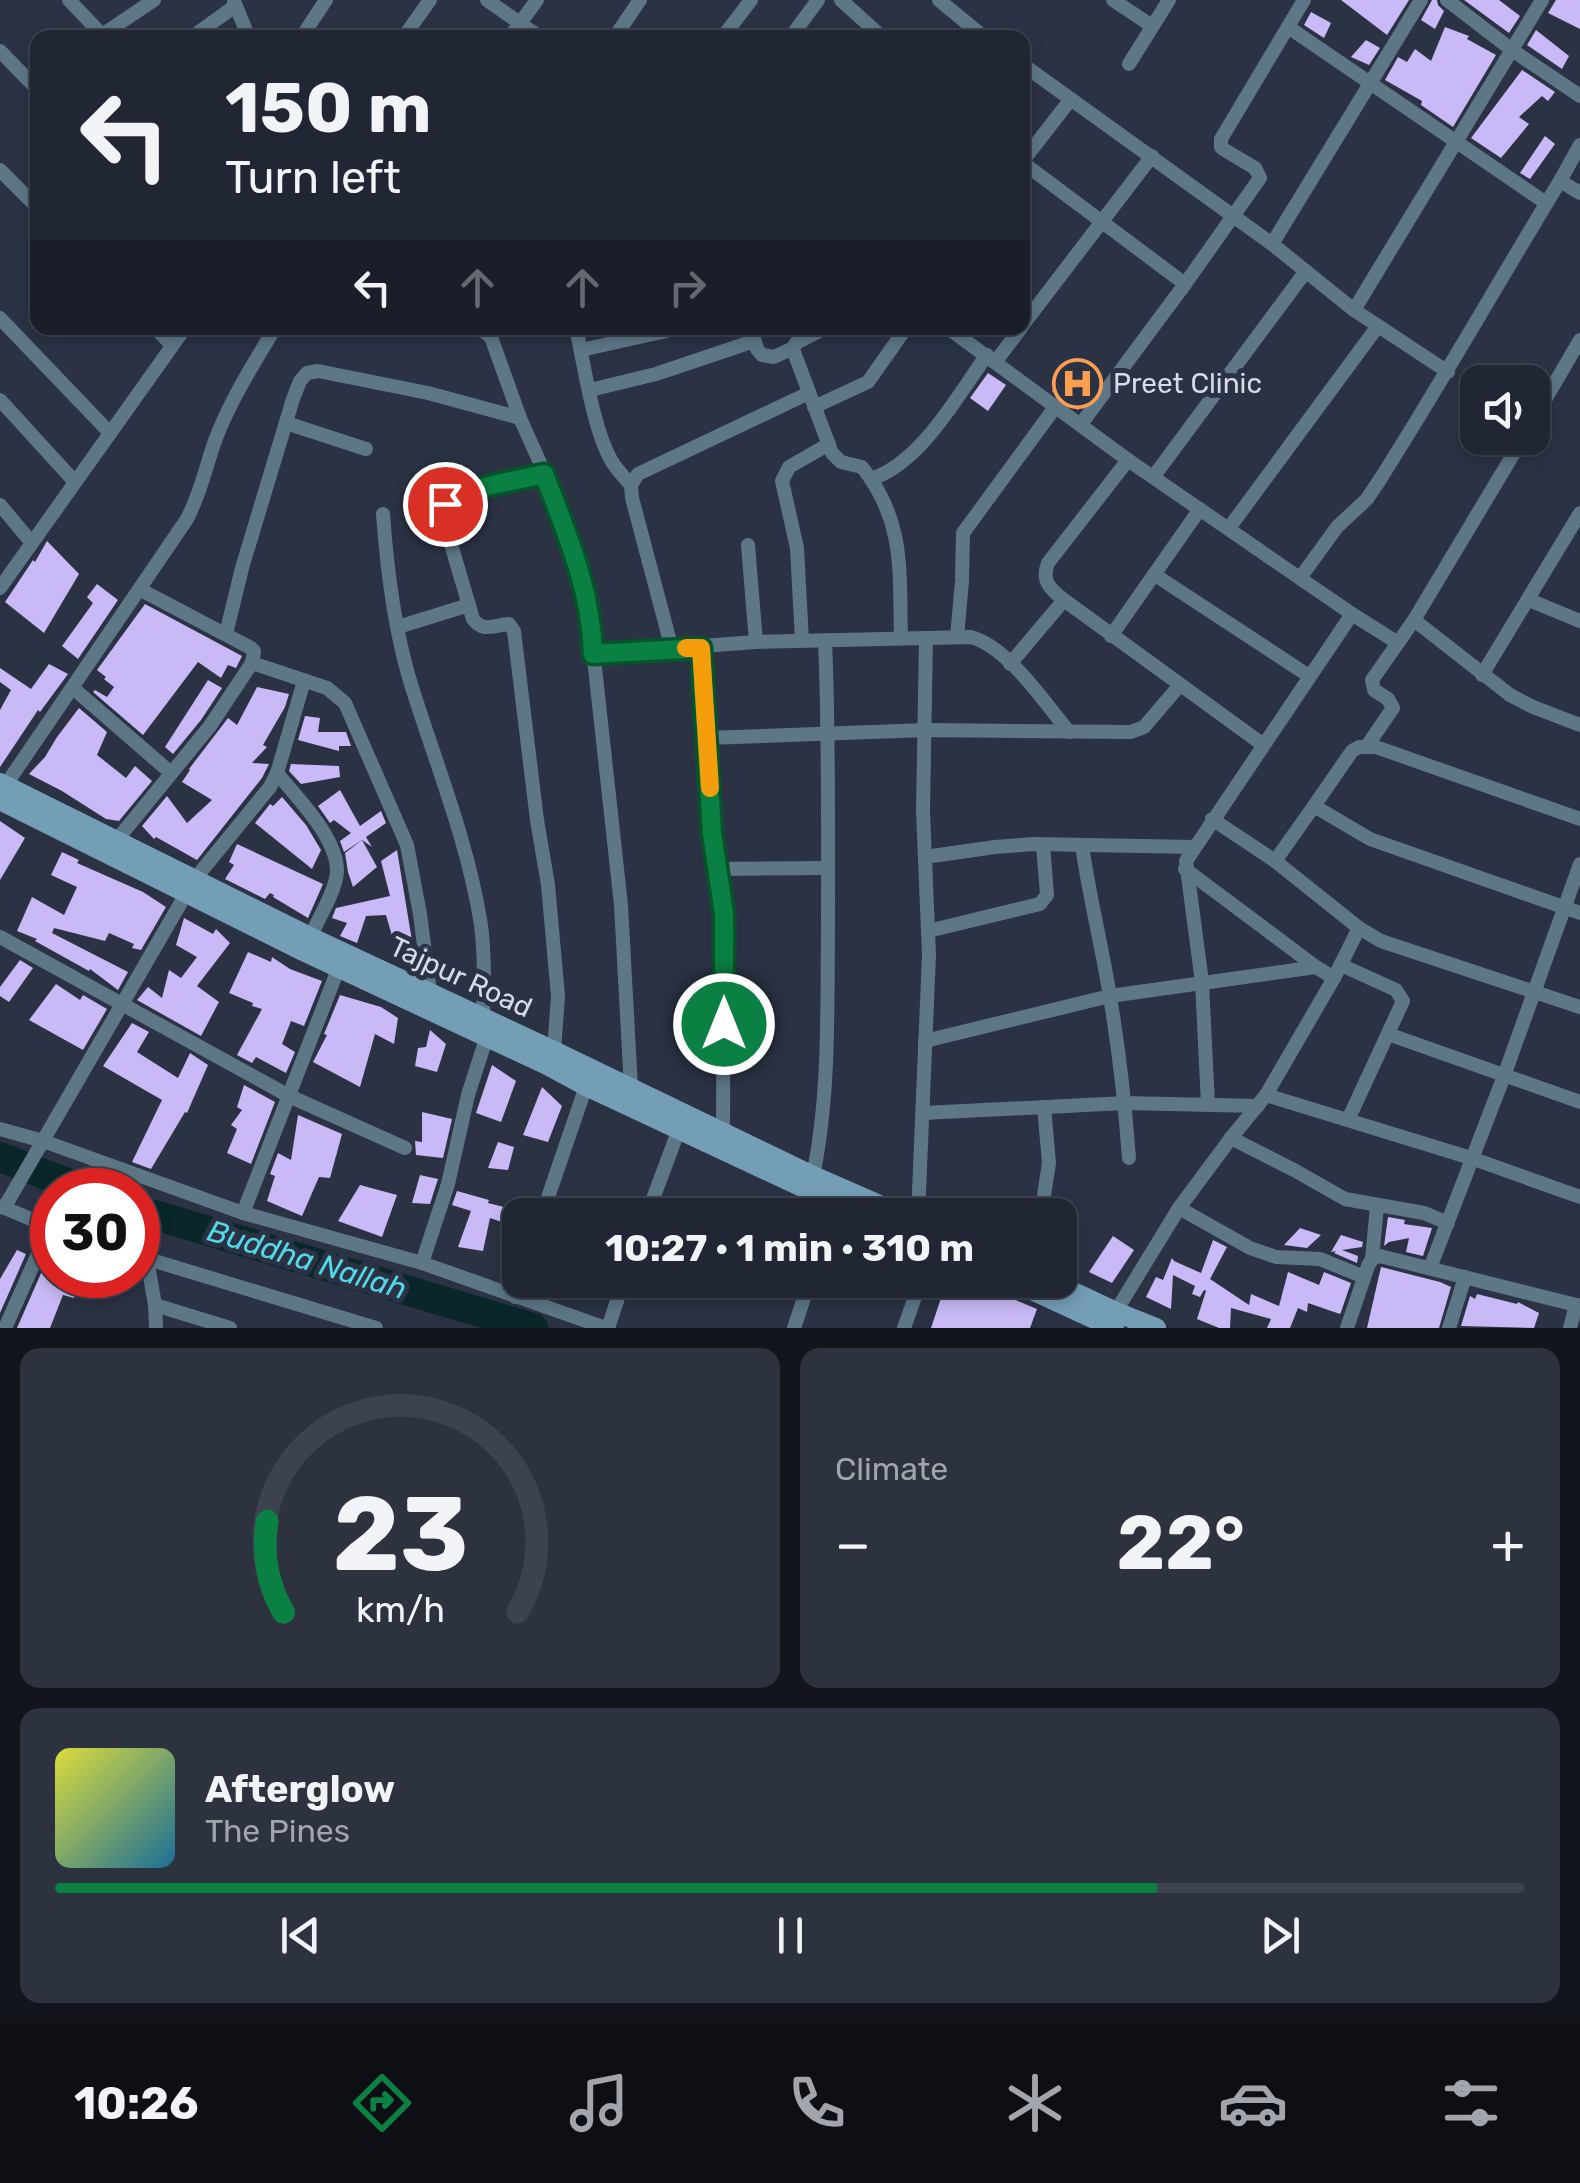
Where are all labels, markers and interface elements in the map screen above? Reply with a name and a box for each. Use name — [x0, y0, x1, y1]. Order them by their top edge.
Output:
text: 150 m — [225, 67, 432, 150]
icon: left — [60, 70, 190, 200]
text: Turn left — [225, 151, 401, 204]
icon: left — [345, 260, 400, 315]
icon: ahead — [450, 260, 505, 315]
icon: ahead — [555, 260, 610, 315]
icon: right — [660, 260, 715, 315]
hospital icon: Preet Clinic — [1052, 357, 1104, 409]
map controls — [1460, 365, 1550, 455]
button: sound — [1460, 365, 1550, 455]
place label: Preet Clinic — [1113, 367, 1262, 400]
pin — [403, 462, 488, 547]
icon: arrive — [418, 477, 473, 532]
street label: Tajpur Road — [385, 930, 537, 1024]
position arrow — [672, 972, 776, 1076]
speed limit sign: 30 — [30, 1168, 160, 1298]
water label: Buddha Nallah — [203, 1213, 411, 1307]
text: 10:27 · 1 min · 310 m — [605, 1225, 974, 1271]
text: Climate — [835, 1450, 948, 1488]
text: 23 — [332, 1473, 468, 1596]
text: 22° — [1117, 1499, 1245, 1588]
text: − — [835, 1512, 871, 1577]
text: + — [1491, 1512, 1525, 1577]
text: km/h — [355, 1589, 445, 1631]
text: Afterglow — [205, 1766, 395, 1812]
text: The Pines — [205, 1812, 350, 1850]
icon: previous — [273, 1908, 328, 1963]
icon: pause — [763, 1908, 818, 1963]
icon: next — [1253, 1908, 1308, 1963]
icon: directions — [347, 2068, 417, 2138]
icon: music — [564, 2068, 634, 2138]
icon: phone — [782, 2068, 852, 2138]
icon: climate — [1000, 2068, 1070, 2138]
icon: car — [1218, 2068, 1288, 2138]
icon: filters — [1436, 2068, 1506, 2138]
text: 10:26 — [74, 2077, 199, 2130]

